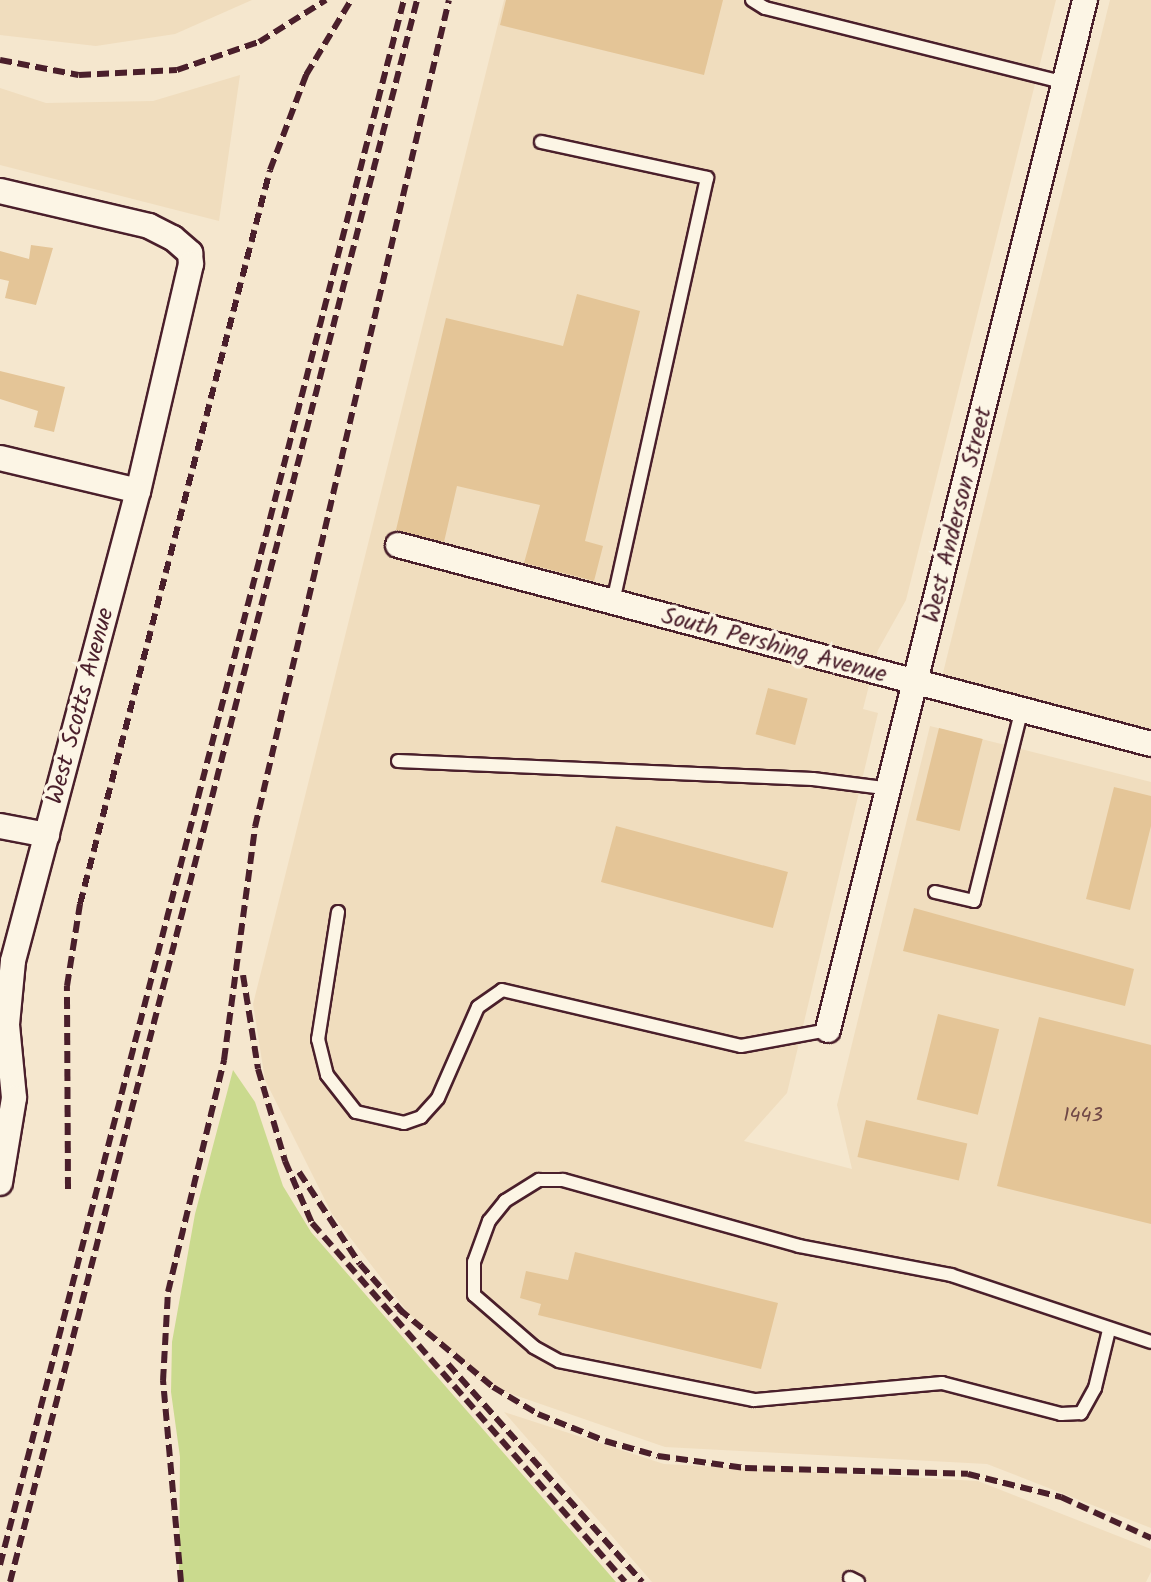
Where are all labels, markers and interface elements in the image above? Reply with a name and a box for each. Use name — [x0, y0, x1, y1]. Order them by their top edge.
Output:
street label: West Anderson Street — [917, 404, 999, 626]
street label: South Pershing Avenue — [658, 602, 890, 690]
street label: West Scotts Avenue — [41, 605, 121, 807]
house number: 1443 — [1063, 1104, 1103, 1128]

